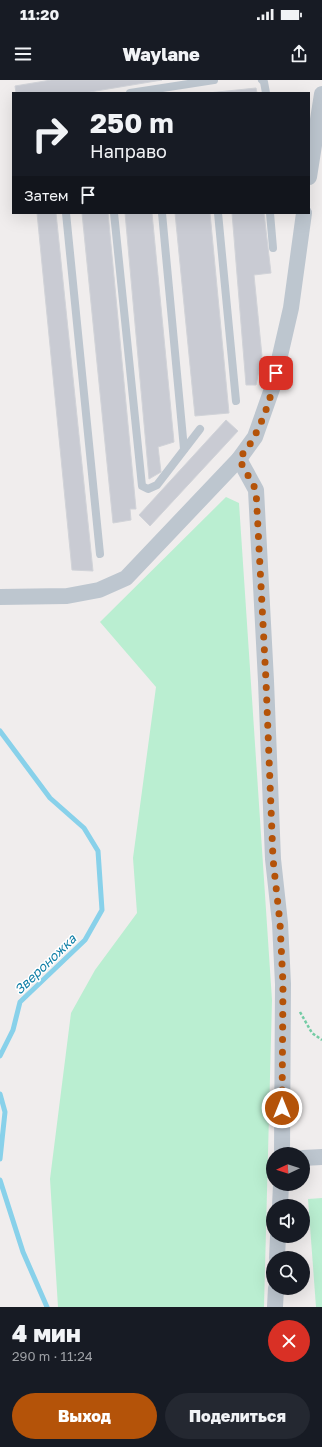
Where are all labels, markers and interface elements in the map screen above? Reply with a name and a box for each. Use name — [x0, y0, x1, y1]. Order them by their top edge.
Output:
text: 11:20 — [20, 5, 59, 23]
icon: menu — [12, 43, 34, 65]
text: Waylane — [122, 43, 200, 65]
icon: share — [288, 43, 310, 65]
text: 250 m — [90, 106, 174, 139]
icon: right — [24, 108, 76, 160]
text: Направо — [90, 140, 167, 162]
icon: arrive — [77, 184, 99, 206]
text: Затем — [24, 186, 69, 204]
pin — [259, 356, 293, 390]
icon: arrive — [265, 362, 287, 384]
water label: Звероножка — [11, 930, 80, 997]
position arrow — [261, 1087, 303, 1129]
north arrow — [266, 1147, 310, 1191]
map controls — [266, 1147, 310, 1295]
button: sound — [266, 1199, 310, 1243]
button: search — [266, 1251, 310, 1295]
text: 4 мин — [12, 1318, 81, 1347]
button: close — [268, 1320, 310, 1362]
text: 290 m · 11:24 — [12, 1348, 93, 1364]
button: Выход — [12, 1393, 157, 1439]
button: Поделиться — [165, 1393, 310, 1439]

